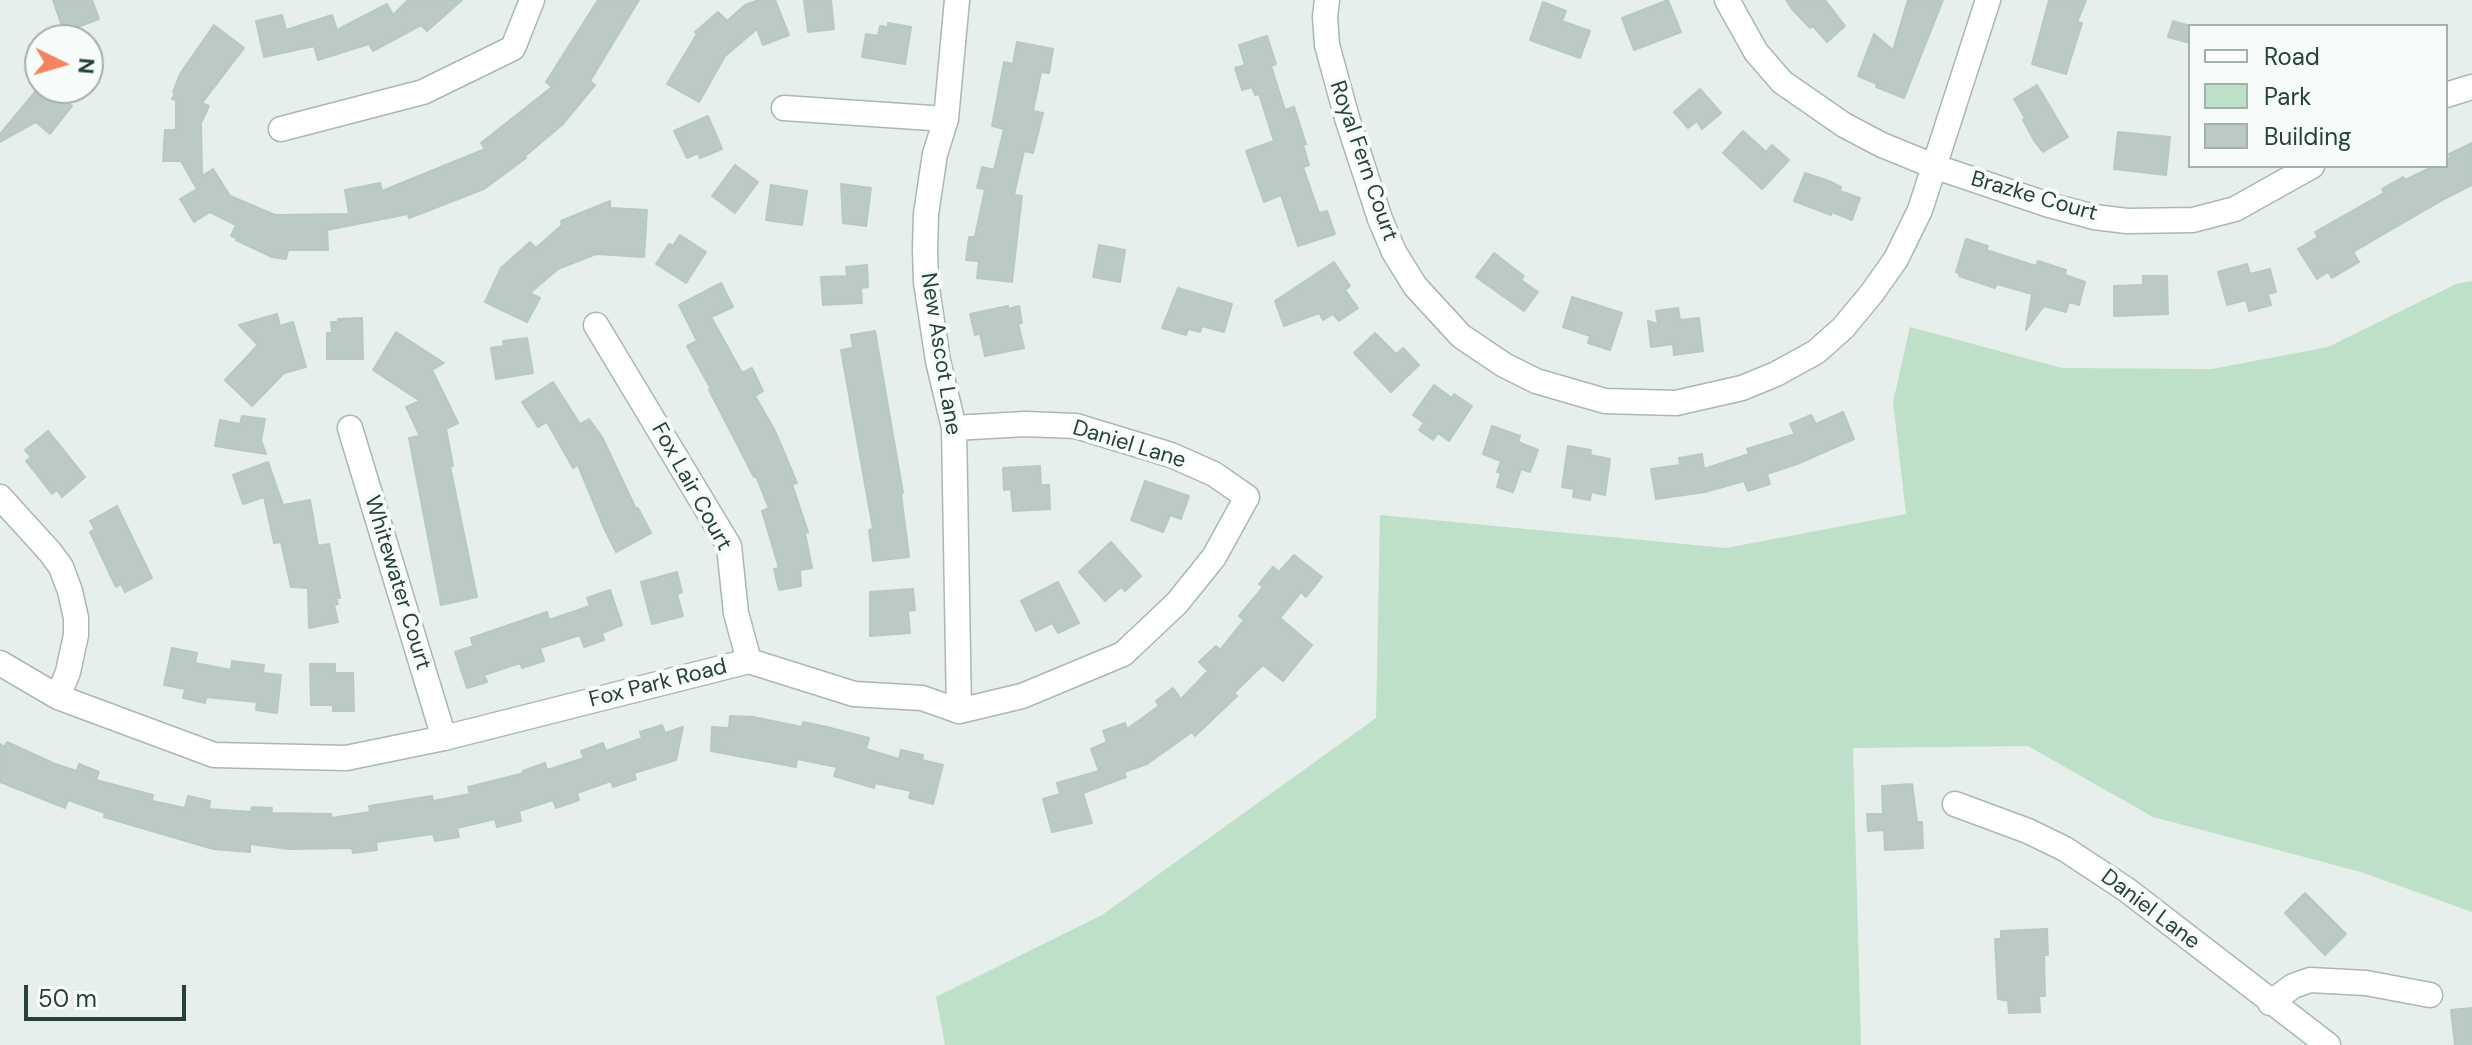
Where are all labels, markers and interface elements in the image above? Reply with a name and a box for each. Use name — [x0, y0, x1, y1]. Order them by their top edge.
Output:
north arrow — [24, 24, 104, 104]
legend — [2188, 24, 2448, 168]
text: Road — [2264, 41, 2320, 72]
text: N — [71, 57, 102, 75]
street label: Royal Fern Court — [1323, 78, 1403, 244]
text: Park — [2264, 81, 2311, 112]
text: Building — [2264, 121, 2351, 152]
street label: Brazke Court — [1968, 166, 2100, 228]
street label: New Ascot Lane — [914, 271, 966, 437]
street label: Daniel Lane — [1069, 415, 1189, 475]
street label: Fox Lair Court — [645, 419, 737, 555]
street label: Whitewater Court — [358, 493, 436, 673]
street label: Fox Park Road — [586, 654, 730, 714]
street label: Daniel Lane — [2095, 864, 2205, 956]
scale bar — [28, 969, 190, 1019]
text: 50 m — [38, 983, 97, 1014]

